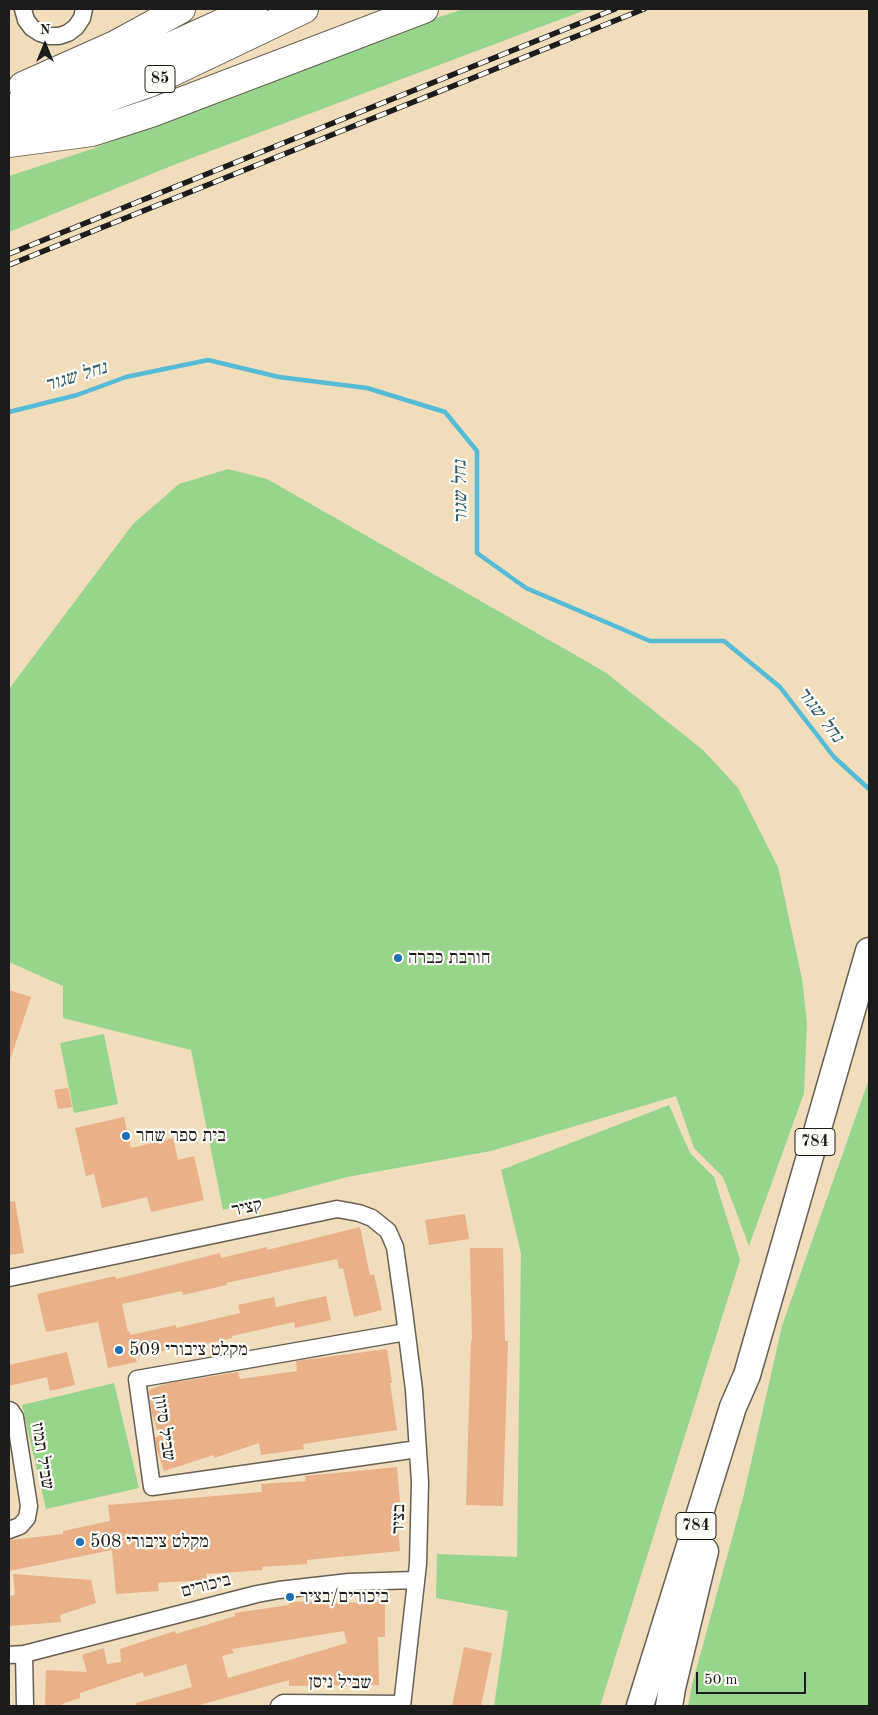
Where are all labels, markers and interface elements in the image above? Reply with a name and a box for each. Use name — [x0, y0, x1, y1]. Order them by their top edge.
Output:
north arrow — [20, 20, 70, 70]
text: N — [40, 23, 50, 37]
road number: 85 — [145, 66, 175, 92]
water label: נחל שגור — [42, 357, 110, 397]
water label: נחל שגור — [449, 460, 473, 524]
water label: נחל שגור — [792, 683, 848, 747]
place label: חורבת כברה — [408, 947, 491, 969]
marker: חורבת כברה — [392, 952, 404, 964]
place label: בית ספר שחר — [136, 1125, 226, 1147]
road number: 784 — [795, 1128, 835, 1156]
marker: בית ספר שחר — [120, 1130, 132, 1142]
street label: קציר — [230, 1194, 264, 1222]
place label: מקלט ציבורי 509 — [129, 1339, 248, 1361]
marker: מקלט ציבורי 509 — [113, 1344, 125, 1356]
street label: שביל סיוון — [149, 1394, 179, 1462]
street label: שביל תמוז — [26, 1421, 58, 1491]
street label: בציר — [388, 1503, 410, 1535]
road number: 784 — [676, 1512, 716, 1540]
place label: מקלט ציבורי 508 — [90, 1531, 209, 1553]
marker: מקלט ציבורי 508 — [74, 1536, 86, 1548]
street label: ביכורים — [179, 1569, 233, 1603]
place label: ביכורים/בציר — [300, 1586, 389, 1608]
marker: ביכורים/בציר — [284, 1591, 296, 1603]
scale bar — [698, 1662, 808, 1694]
street label: שביל ניסן — [309, 1672, 371, 1694]
text: 50 m — [704, 1673, 738, 1688]

